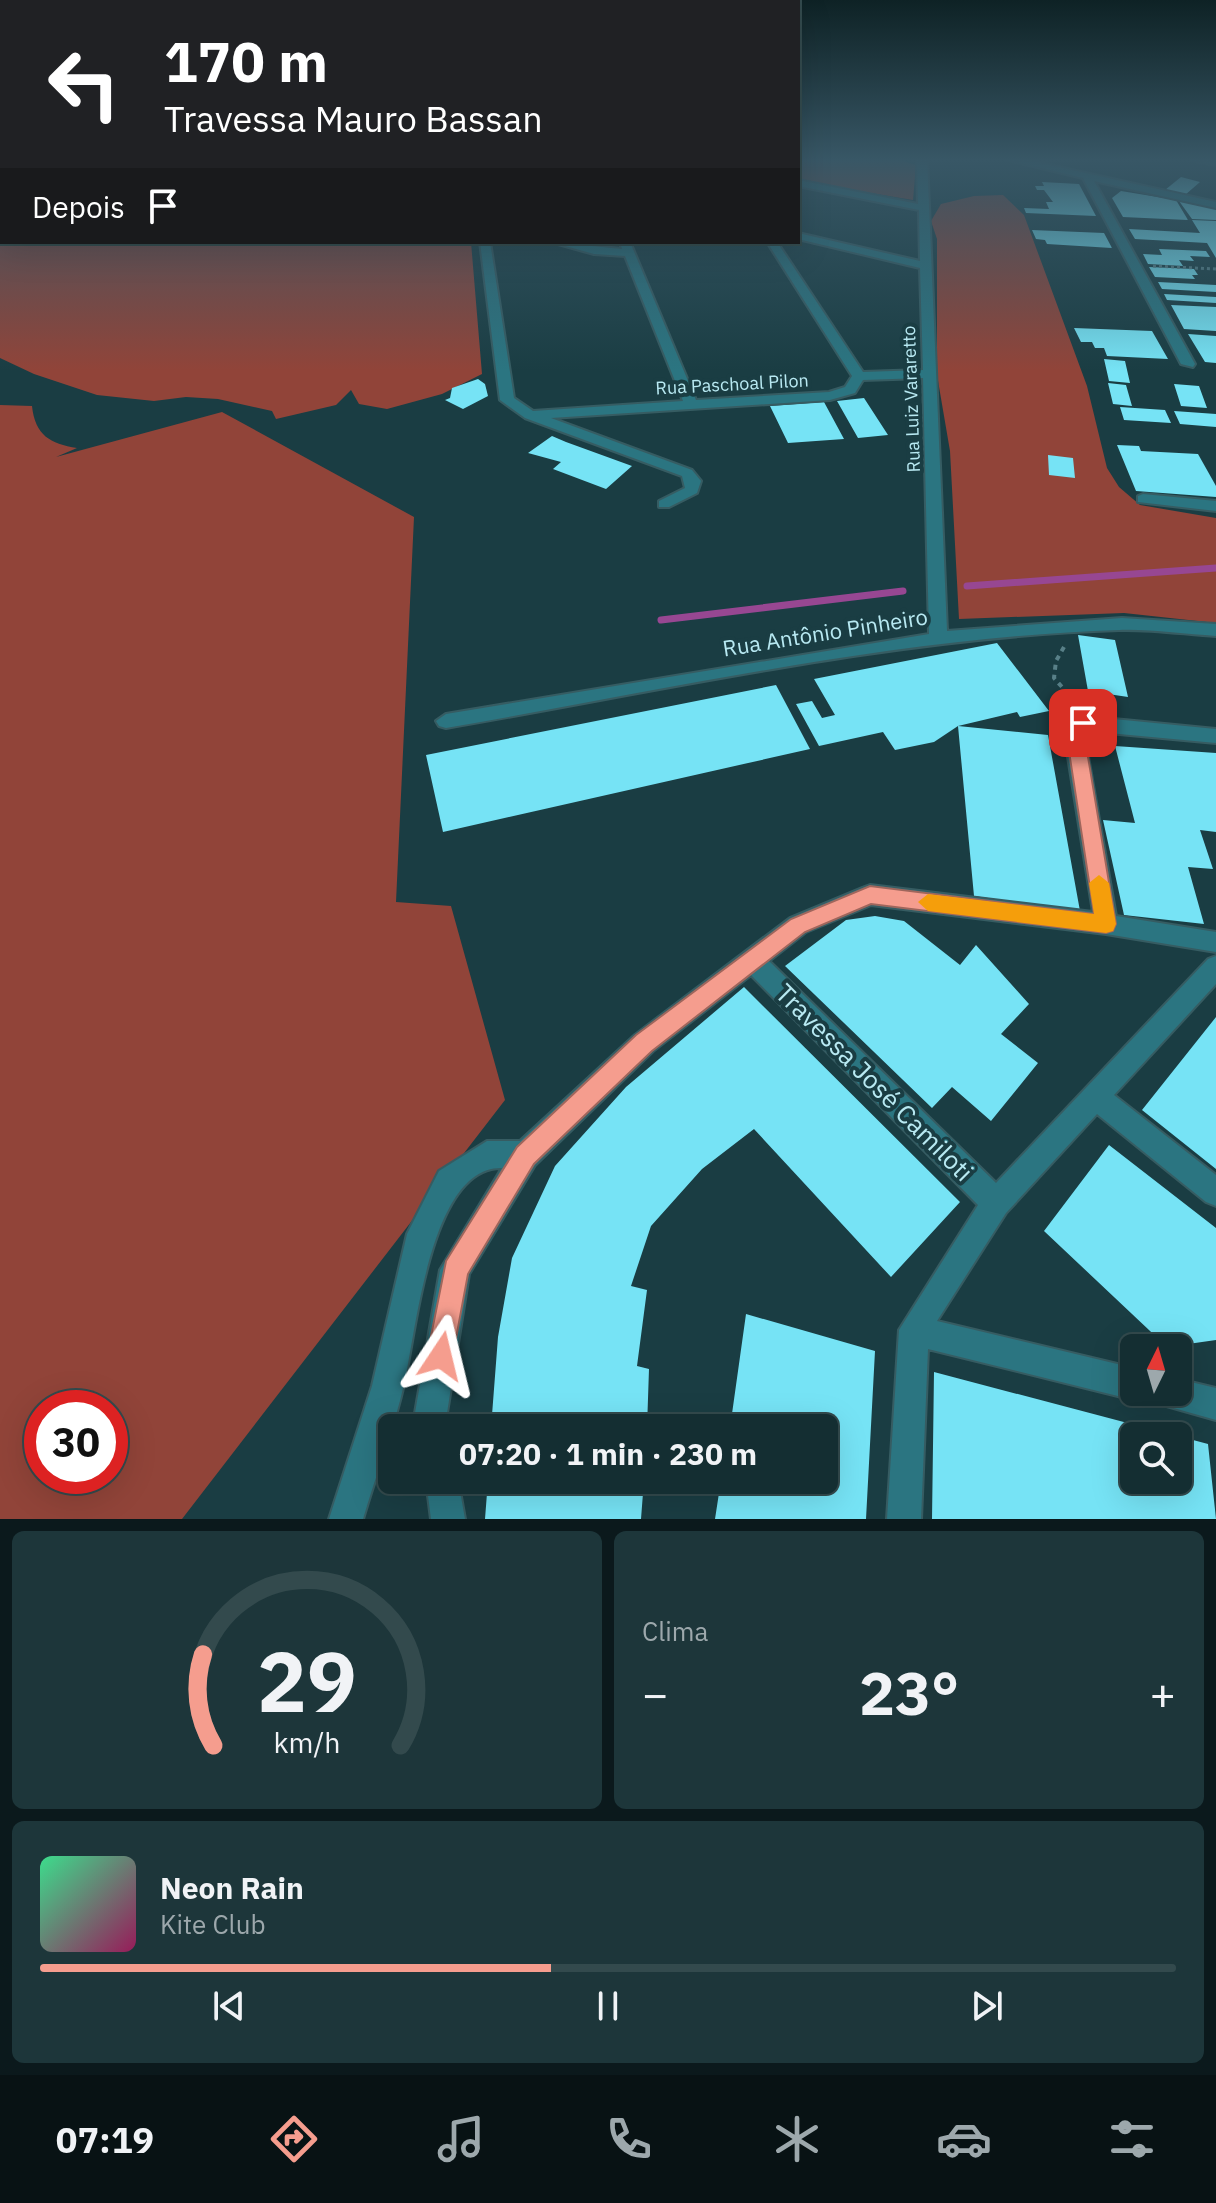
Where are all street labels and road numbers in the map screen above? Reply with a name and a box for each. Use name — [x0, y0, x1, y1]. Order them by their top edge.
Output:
street label: Rua Luiz Vararetto — [897, 325, 925, 473]
street label: Rua Paschoal Pilon — [655, 369, 809, 399]
street label: Rua Antônio Pinheiro — [720, 601, 930, 663]
street label: Travessa José Camiloti — [769, 976, 981, 1188]

